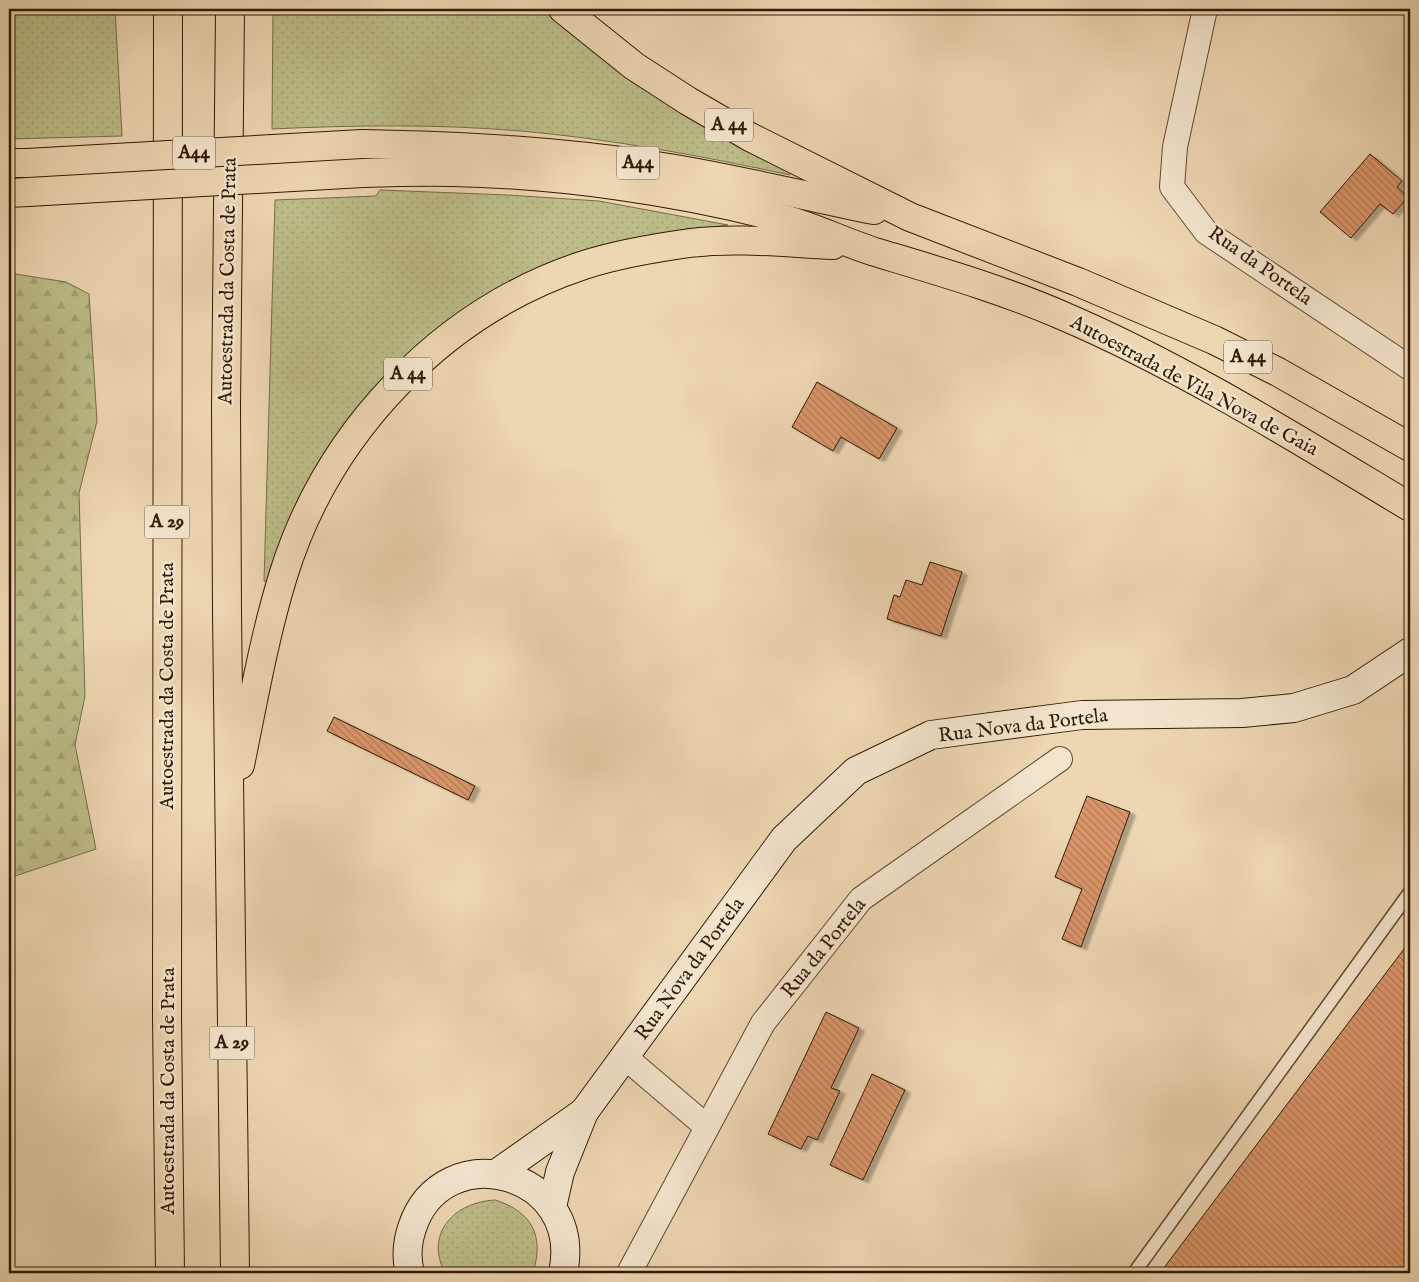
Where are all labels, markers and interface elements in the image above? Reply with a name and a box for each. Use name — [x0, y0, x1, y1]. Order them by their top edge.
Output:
road number: A 44 — [705, 108, 753, 142]
road number: A44 — [173, 136, 215, 170]
road number: A44 — [617, 146, 659, 180]
street label: Autoestrada da Costa de Prata — [213, 157, 243, 406]
street label: Rua da Portela — [1203, 221, 1317, 311]
street label: Autoestrada de Vila Nova de Gaia — [1065, 309, 1323, 462]
road number: A 44 — [1224, 341, 1272, 374]
road number: A 44 — [384, 358, 432, 390]
road number: A 29 — [144, 506, 190, 538]
street label: Autoestrada da Costa de Prata — [155, 562, 180, 811]
street label: Rua Nova da Portela — [937, 703, 1110, 749]
street label: Rua Nova da Portela — [630, 892, 750, 1045]
street label: Rua da Portela — [776, 893, 872, 1003]
street label: Autoestrada da Costa de Prata — [156, 967, 181, 1216]
road number: A 29 — [210, 1026, 254, 1060]

